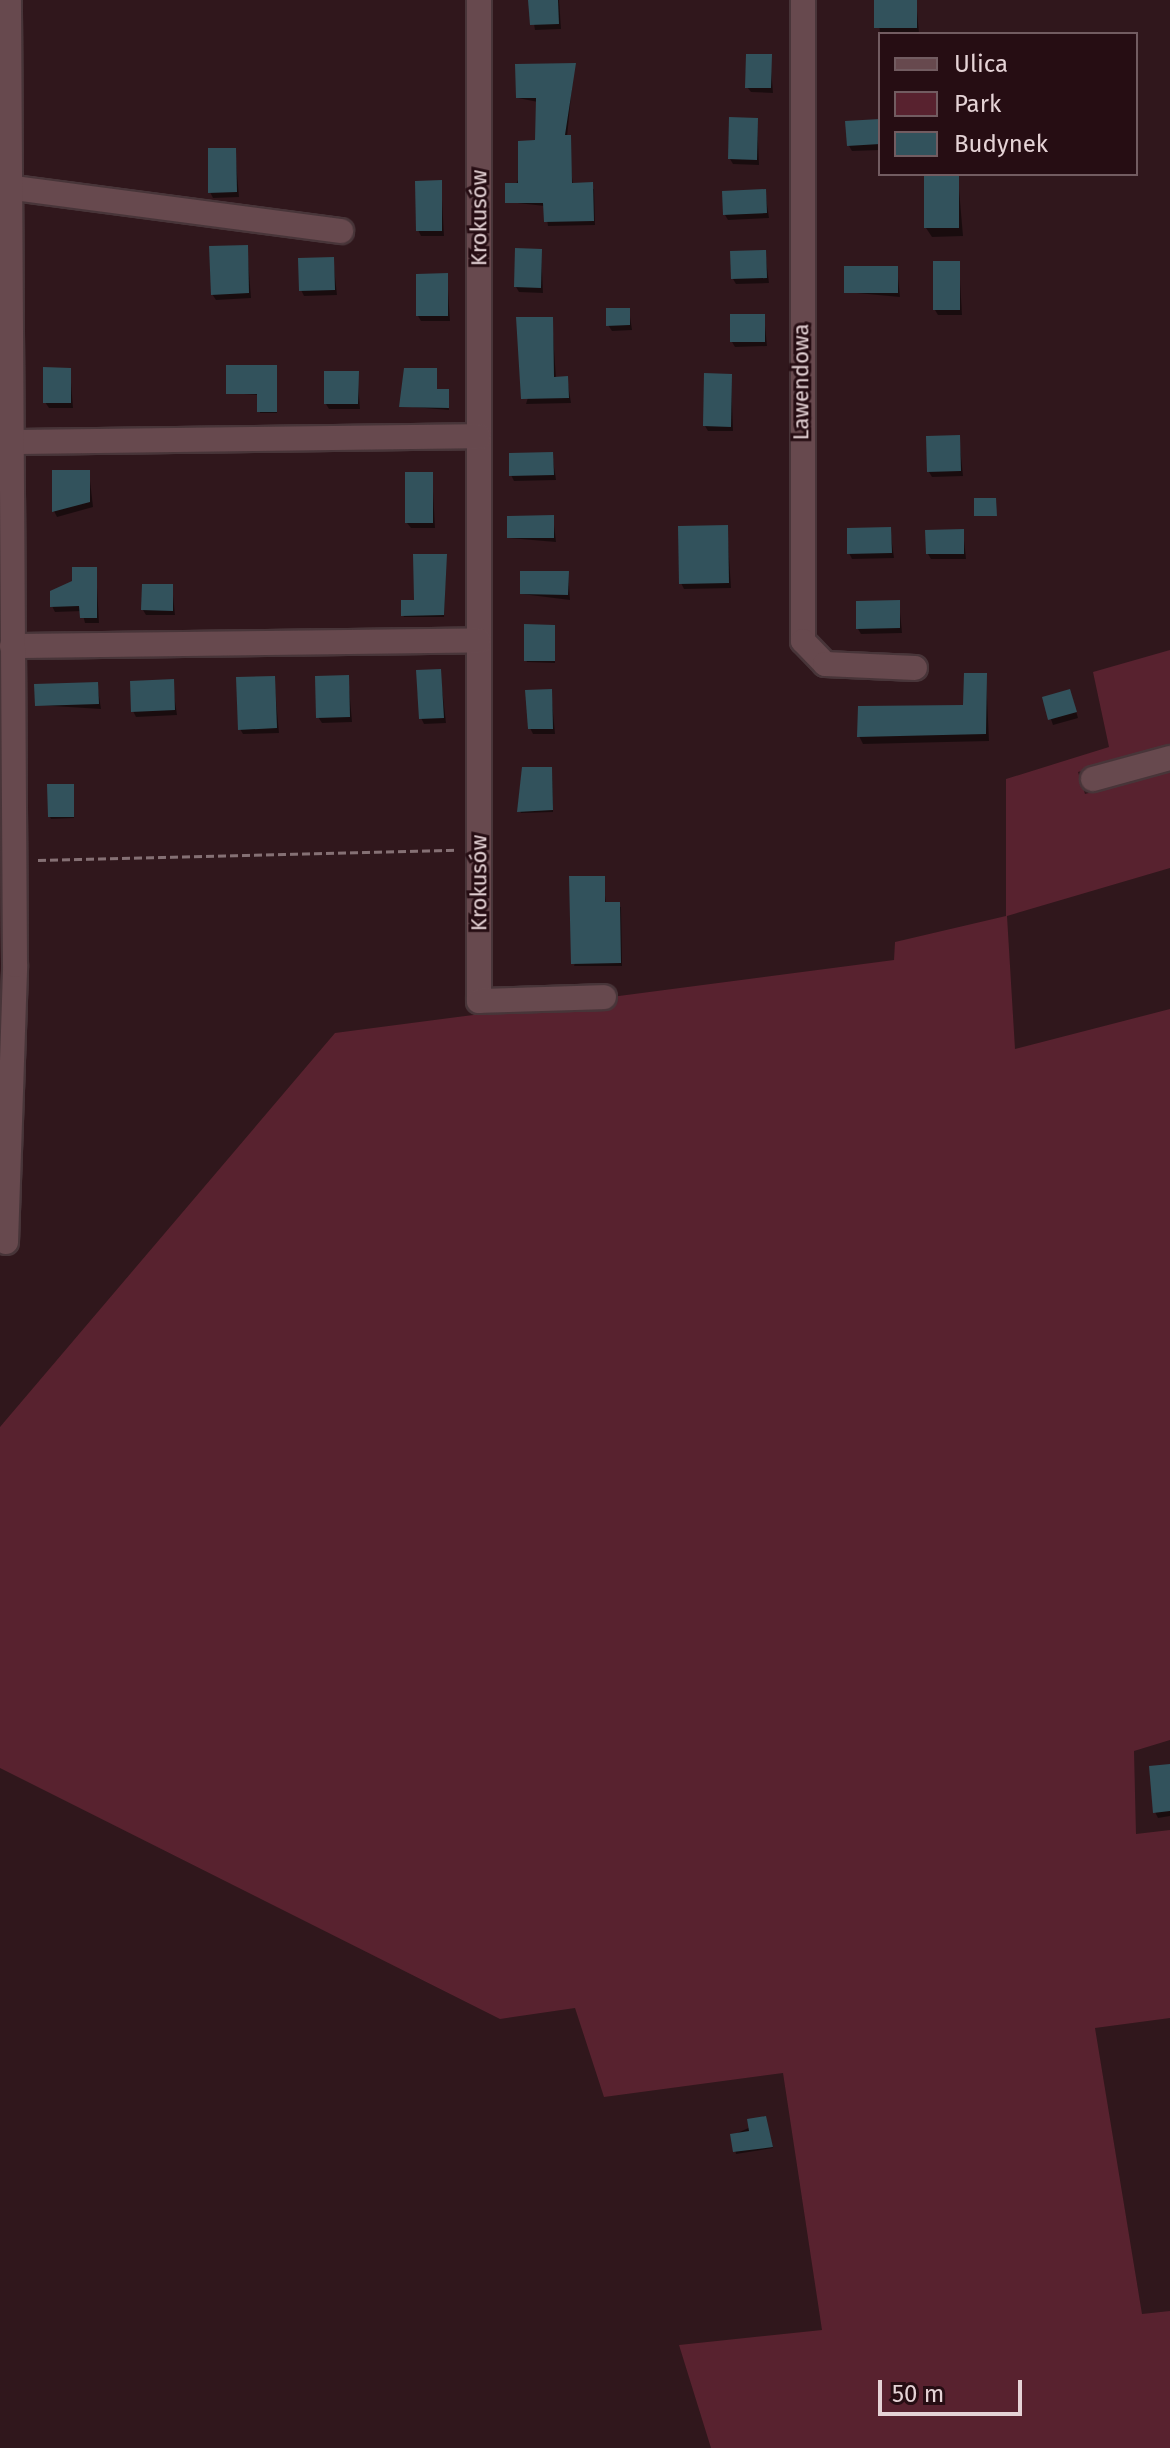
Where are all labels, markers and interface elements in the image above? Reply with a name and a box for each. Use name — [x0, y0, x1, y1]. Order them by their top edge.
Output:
legend — [878, 32, 1138, 176]
text: Ulica — [954, 50, 1008, 78]
text: Park — [954, 90, 1001, 118]
text: Budynek — [954, 130, 1048, 158]
street label: Krokusów — [466, 170, 492, 266]
street label: Lawendowa — [788, 324, 814, 440]
street label: Krokusów — [466, 835, 492, 931]
scale bar — [882, 2364, 1026, 2414]
text: 50 m — [892, 2380, 944, 2408]

